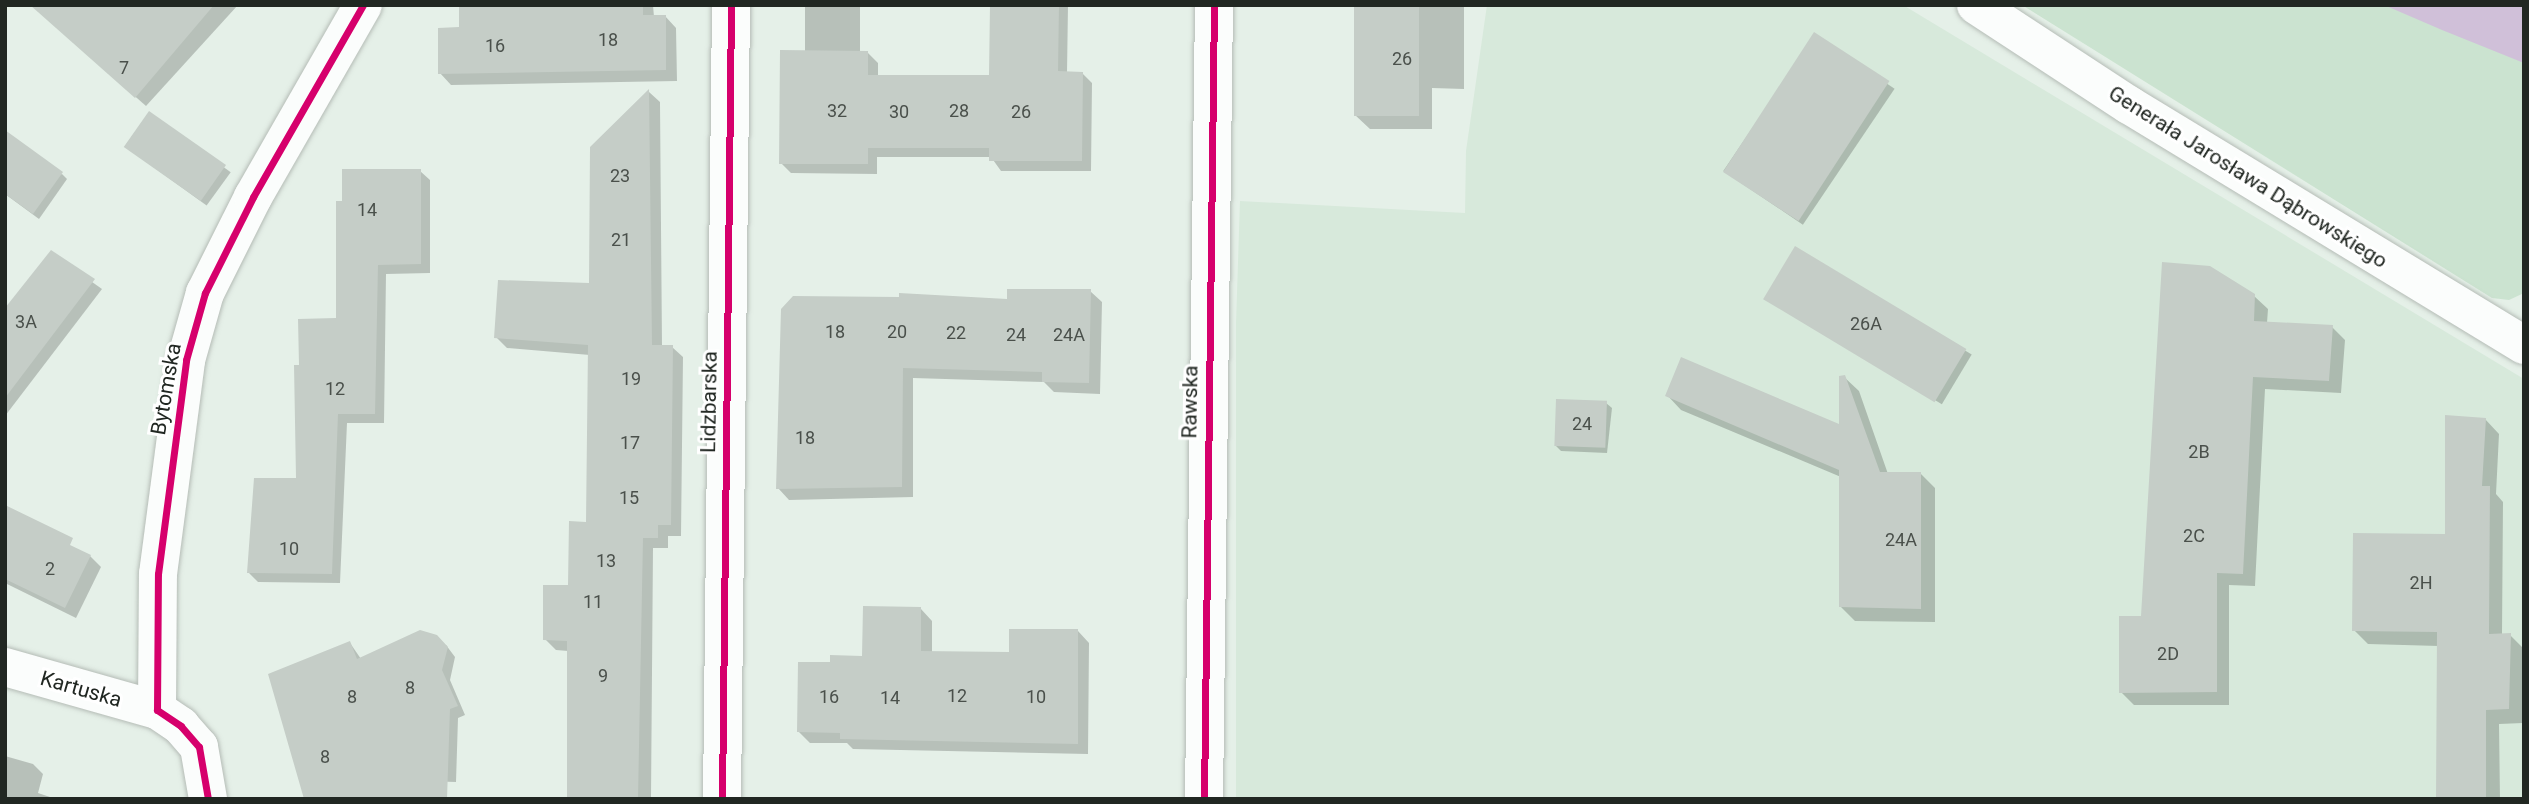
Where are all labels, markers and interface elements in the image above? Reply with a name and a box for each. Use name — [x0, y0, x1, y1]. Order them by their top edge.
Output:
house number: 18 — [598, 29, 618, 51]
house number: 16 — [485, 35, 505, 57]
house number: 26 — [1392, 48, 1412, 70]
house number: 7 — [119, 57, 129, 79]
street label: Generała Jarosława Dąbrowskiego — [2104, 80, 2392, 274]
house number: 32 — [827, 100, 847, 122]
house number: 28 — [949, 100, 969, 122]
house number: 30 — [889, 101, 909, 123]
house number: 26 — [1011, 101, 1031, 123]
house number: 23 — [610, 165, 630, 187]
house number: 14 — [357, 199, 377, 221]
house number: 21 — [611, 229, 631, 251]
house number: 3A — [15, 311, 37, 333]
house number: 26A — [1850, 313, 1882, 335]
house number: 18 — [825, 321, 845, 343]
house number: 20 — [887, 321, 907, 343]
house number: 22 — [946, 322, 966, 344]
house number: 24 — [1006, 324, 1026, 346]
house number: 24A — [1053, 324, 1085, 346]
street label: Bytomska — [146, 341, 186, 437]
street label: Lidzbarska — [696, 351, 722, 453]
street label: Rawska — [1177, 365, 1203, 439]
house number: 19 — [621, 368, 641, 390]
house number: 12 — [325, 378, 345, 400]
house number: 24 — [1572, 413, 1592, 435]
house number: 18 — [795, 427, 815, 449]
house number: 17 — [620, 432, 640, 454]
house number: 2B — [2188, 441, 2210, 463]
house number: 15 — [619, 487, 639, 509]
house number: 2C — [2183, 525, 2205, 547]
house number: 24A — [1885, 529, 1917, 551]
house number: 10 — [279, 538, 299, 560]
house number: 13 — [596, 550, 616, 572]
house number: 2 — [45, 558, 55, 580]
house number: 2H — [2410, 572, 2432, 594]
house number: 11 — [583, 591, 603, 613]
house number: 2D — [2157, 643, 2179, 665]
street label: Kartuska — [37, 665, 125, 713]
house number: 9 — [598, 665, 608, 687]
house number: 8 — [405, 677, 415, 699]
house number: 12 — [947, 685, 967, 707]
house number: 8 — [347, 686, 357, 708]
house number: 16 — [819, 686, 839, 708]
house number: 10 — [1026, 686, 1046, 708]
house number: 14 — [880, 687, 900, 709]
house number: 8 — [320, 746, 330, 768]

